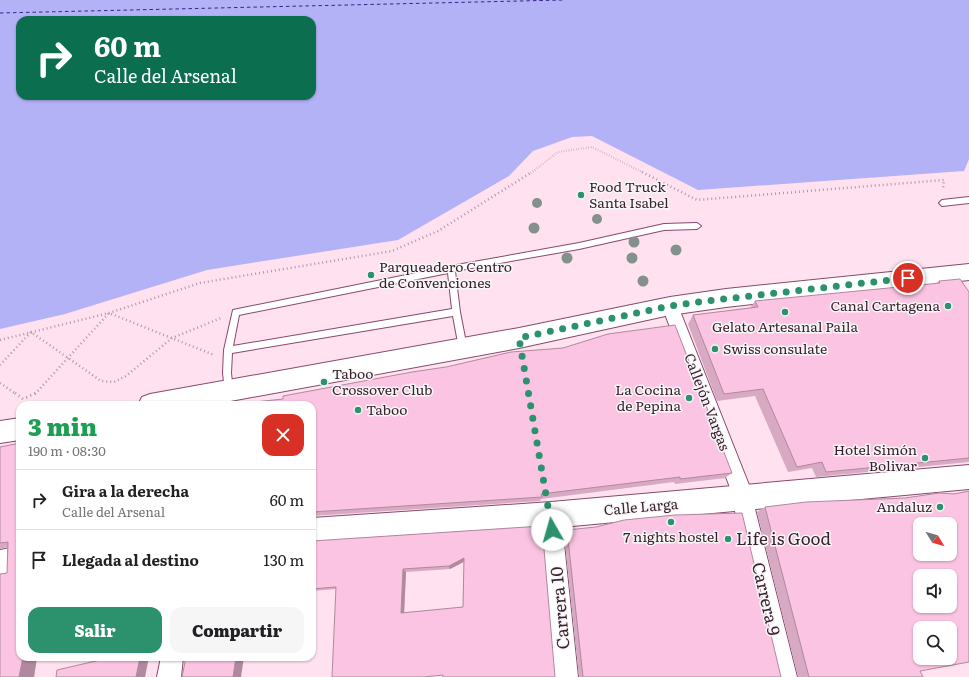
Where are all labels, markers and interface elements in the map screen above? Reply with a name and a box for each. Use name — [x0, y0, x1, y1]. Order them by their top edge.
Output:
text: 60 m — [94, 24, 161, 66]
icon: right — [28, 32, 80, 84]
text: Calle del Arsenal — [94, 62, 237, 89]
place label: Food Truck Santa Isabel — [589, 176, 669, 212]
marker: Food Truck Santa Isabel — [576, 190, 586, 200]
place label: Parqueadero Centro de Convenciones — [379, 256, 512, 292]
pin — [891, 261, 925, 295]
icon: arrive — [897, 267, 919, 289]
marker: Parqueadero Centro de Convenciones — [366, 270, 376, 280]
place label: Canal Cartagena — [830, 295, 940, 315]
marker: Canal Cartagena — [943, 301, 953, 311]
marker: Gelato Artesanal Paila — [780, 307, 790, 317]
place label: Gelato Artesanal Paila — [712, 316, 859, 336]
place label: Swiss consulate — [723, 338, 827, 358]
marker: Swiss consulate — [710, 344, 720, 354]
street label: Callejón Vargas — [680, 350, 736, 453]
place label: Taboo Crossover Club — [332, 363, 433, 399]
marker: Taboo Crossover Club — [319, 377, 329, 387]
place label: La Cocina de Pepina — [615, 379, 681, 415]
marker: La Cocina de Pepina — [684, 393, 694, 403]
place label: Taboo — [366, 399, 407, 419]
marker: Taboo — [353, 405, 363, 415]
text: 3 min — [28, 408, 97, 443]
button: close — [262, 414, 304, 456]
place label: Hotel Simón Bolivar — [833, 439, 917, 475]
text: 190 m · 08:30 — [28, 441, 106, 460]
marker: Hotel Simón Bolivar — [920, 453, 930, 463]
text: Gira a la derecha — [62, 479, 189, 502]
text: 60 m — [270, 488, 304, 511]
icon: right — [28, 489, 50, 511]
street label: Calle Larga — [603, 493, 679, 519]
place label: Andaluz — [877, 496, 932, 516]
text: Calle del Arsenal — [62, 502, 165, 521]
marker: Andaluz — [935, 502, 945, 512]
position arrow — [531, 509, 573, 551]
marker: 7 nights hostel — [666, 517, 676, 527]
north arrow — [913, 517, 957, 561]
map controls — [913, 517, 957, 665]
place label: Life is Good — [736, 525, 831, 550]
place label: 7 nights hostel — [623, 526, 719, 546]
marker: Life is Good — [723, 534, 733, 544]
text: Llegada al destino — [62, 548, 199, 571]
text: 130 m — [264, 548, 304, 571]
icon: arrive — [28, 549, 50, 571]
street label: Carrera 9 — [747, 559, 788, 638]
street label: Carrera 10 — [542, 566, 575, 650]
button: sound — [913, 569, 957, 613]
button: Salir — [28, 607, 162, 653]
button: Compartir — [170, 607, 304, 653]
button: search — [913, 621, 957, 665]

